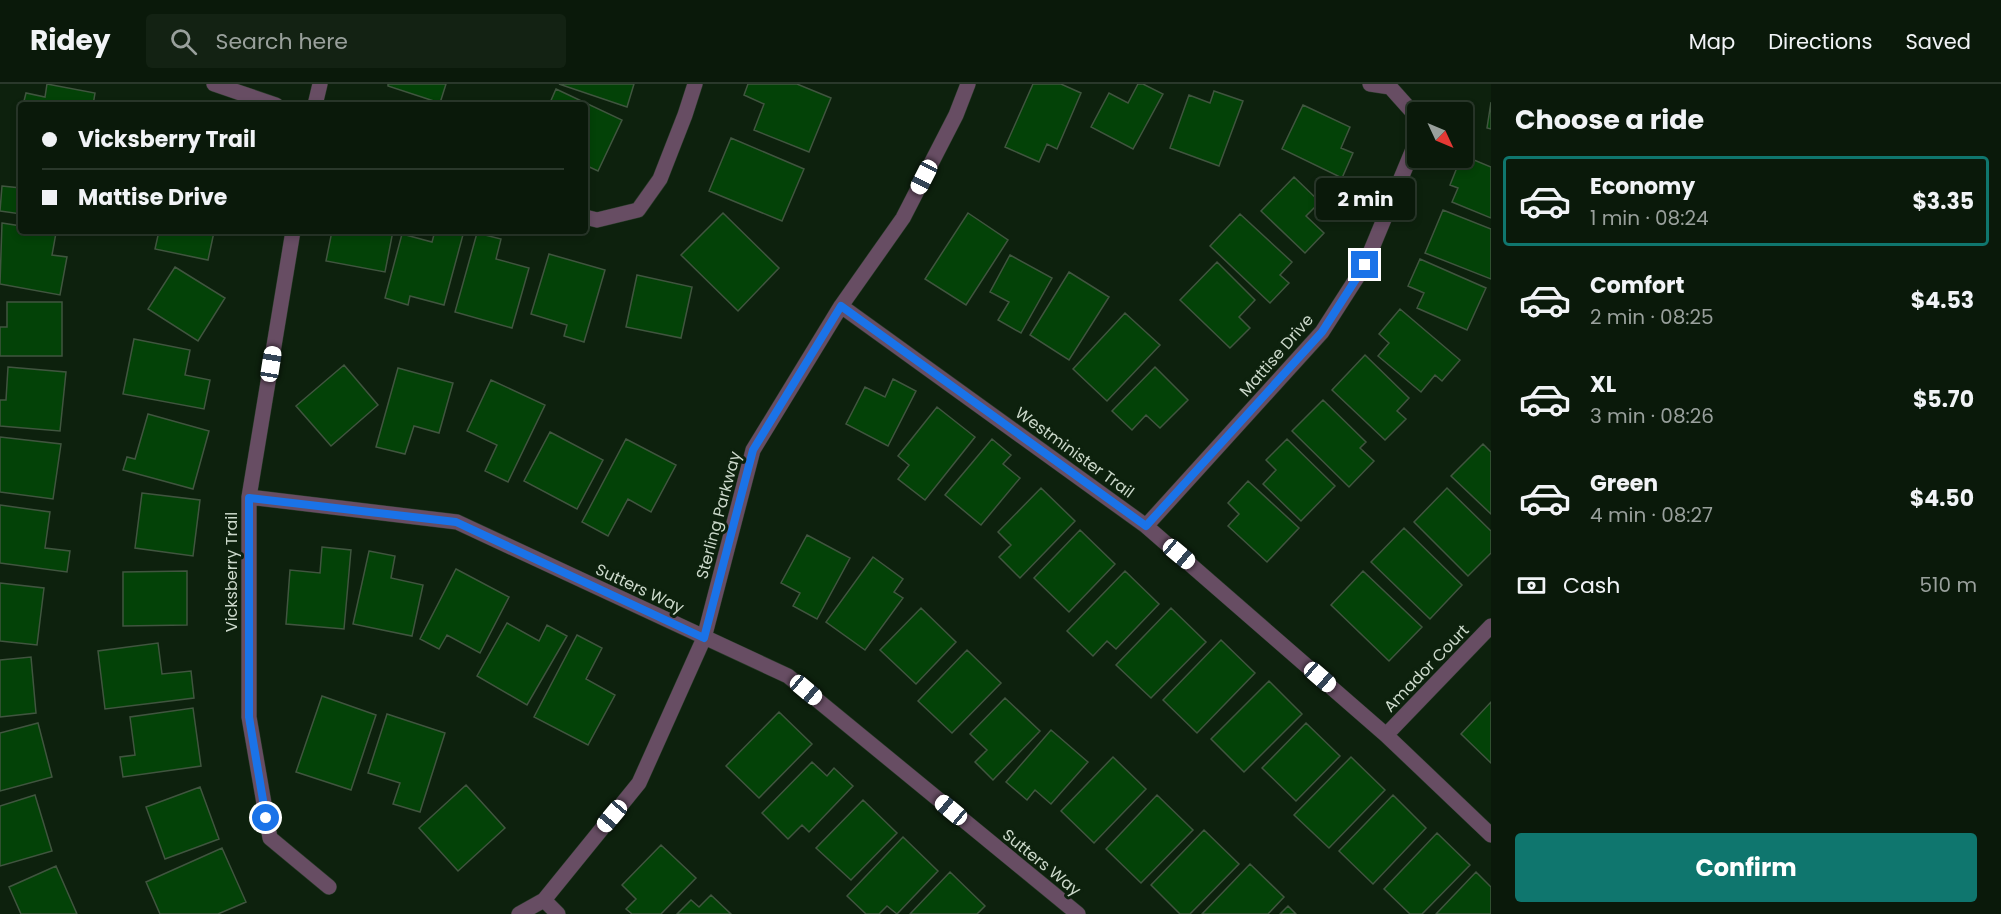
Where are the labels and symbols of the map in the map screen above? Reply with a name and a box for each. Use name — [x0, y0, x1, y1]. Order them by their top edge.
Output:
north arrow — [1407, 102, 1473, 168]
car — [908, 157, 940, 197]
callout: 2 min — [1316, 178, 1414, 220]
route end — [1351, 251, 1378, 278]
street label: Mattise Drive — [1234, 309, 1319, 402]
car — [259, 345, 283, 383]
street label: Westminister Trail — [1011, 401, 1139, 503]
street label: Sterling Parkway — [690, 449, 747, 582]
street label: Vicksberry Trail — [220, 512, 243, 632]
car — [1159, 536, 1199, 572]
street label: Sutters Way — [592, 558, 688, 619]
street label: Amador Court — [1378, 619, 1474, 717]
car — [1301, 658, 1339, 696]
car — [786, 672, 826, 708]
car — [931, 792, 971, 828]
car — [594, 796, 630, 836]
route start — [252, 804, 279, 831]
street label: Sutters Way — [997, 823, 1086, 901]

